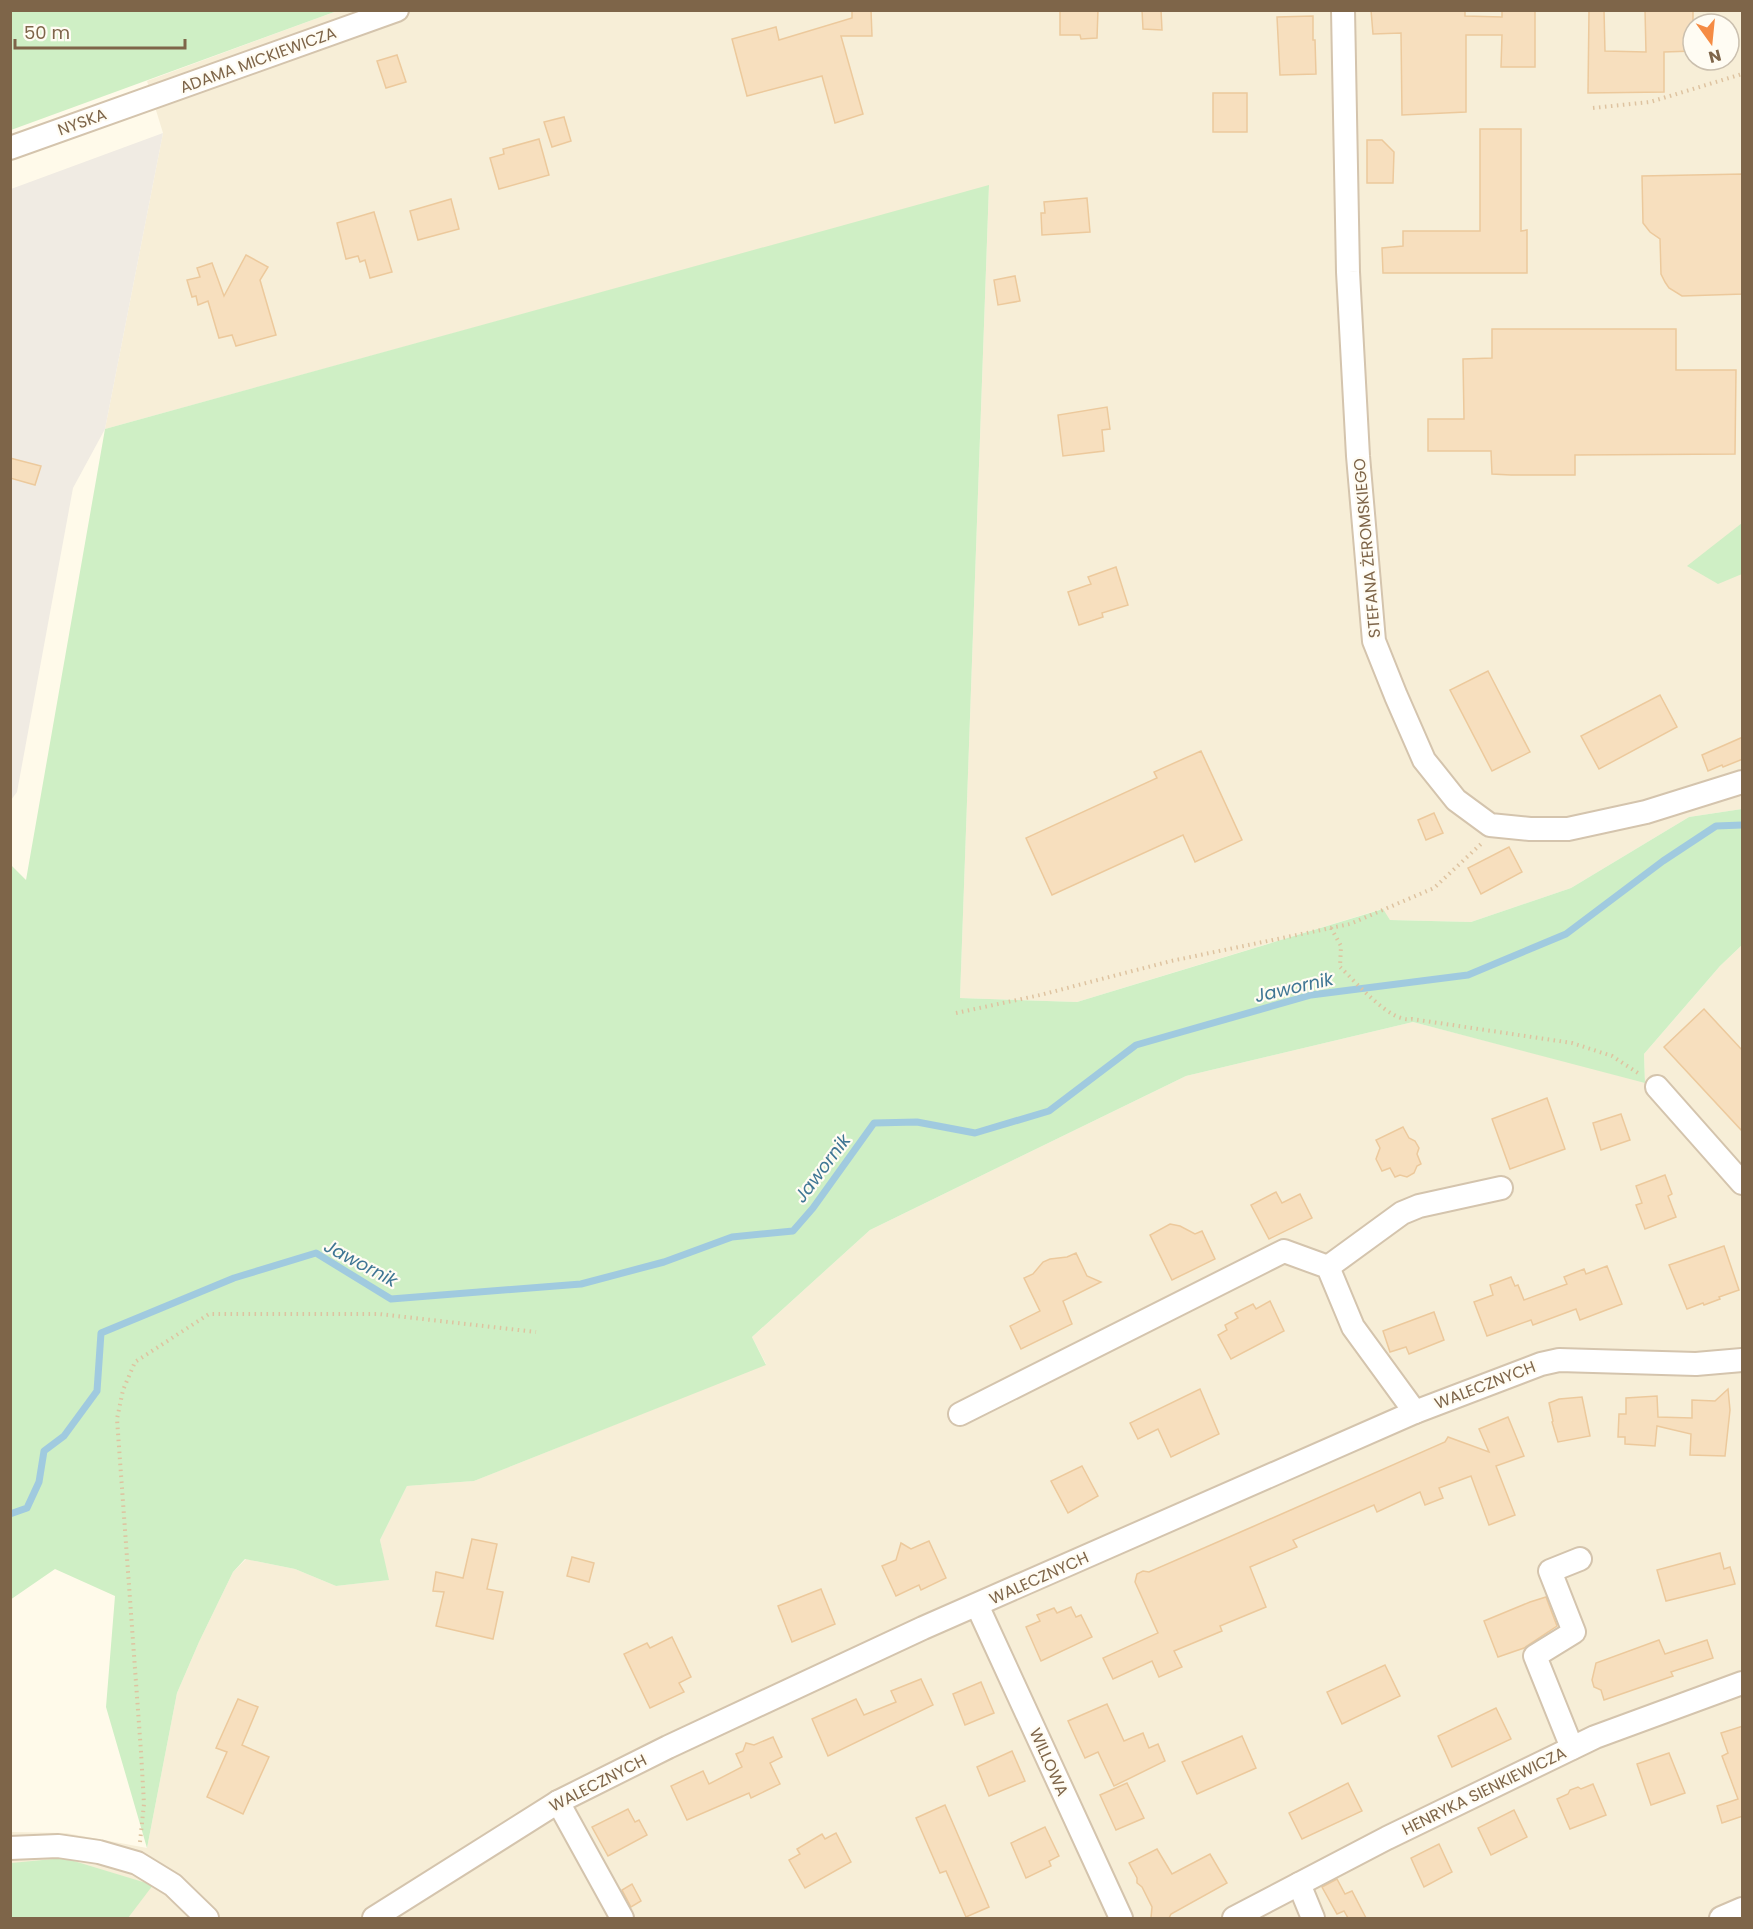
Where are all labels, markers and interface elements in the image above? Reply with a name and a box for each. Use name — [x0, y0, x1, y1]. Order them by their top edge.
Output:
scale bar — [15, 12, 184, 50]
north arrow — [1681, 12, 1741, 72]
text: 50 m — [24, 20, 70, 45]
street label: ADAMA MICKIEWICZA — [177, 21, 340, 99]
text: N — [1706, 43, 1724, 69]
street label: NYSKA — [54, 103, 110, 141]
street label: STEFANA ŻEROMSKIEGO — [1348, 457, 1386, 639]
water label: Jawornik — [1252, 966, 1336, 1008]
water label: Jawornik — [788, 1128, 856, 1207]
water label: Jawornik — [320, 1233, 403, 1293]
street label: WALECZNYCH — [1431, 1355, 1539, 1415]
street label: WALECZNYCH — [986, 1546, 1092, 1610]
street label: WILLOWA — [1024, 1724, 1074, 1800]
street label: HENRYKA SIENKIEWICZA — [1398, 1741, 1570, 1841]
street label: WALECZNYCH — [545, 1749, 651, 1817]

